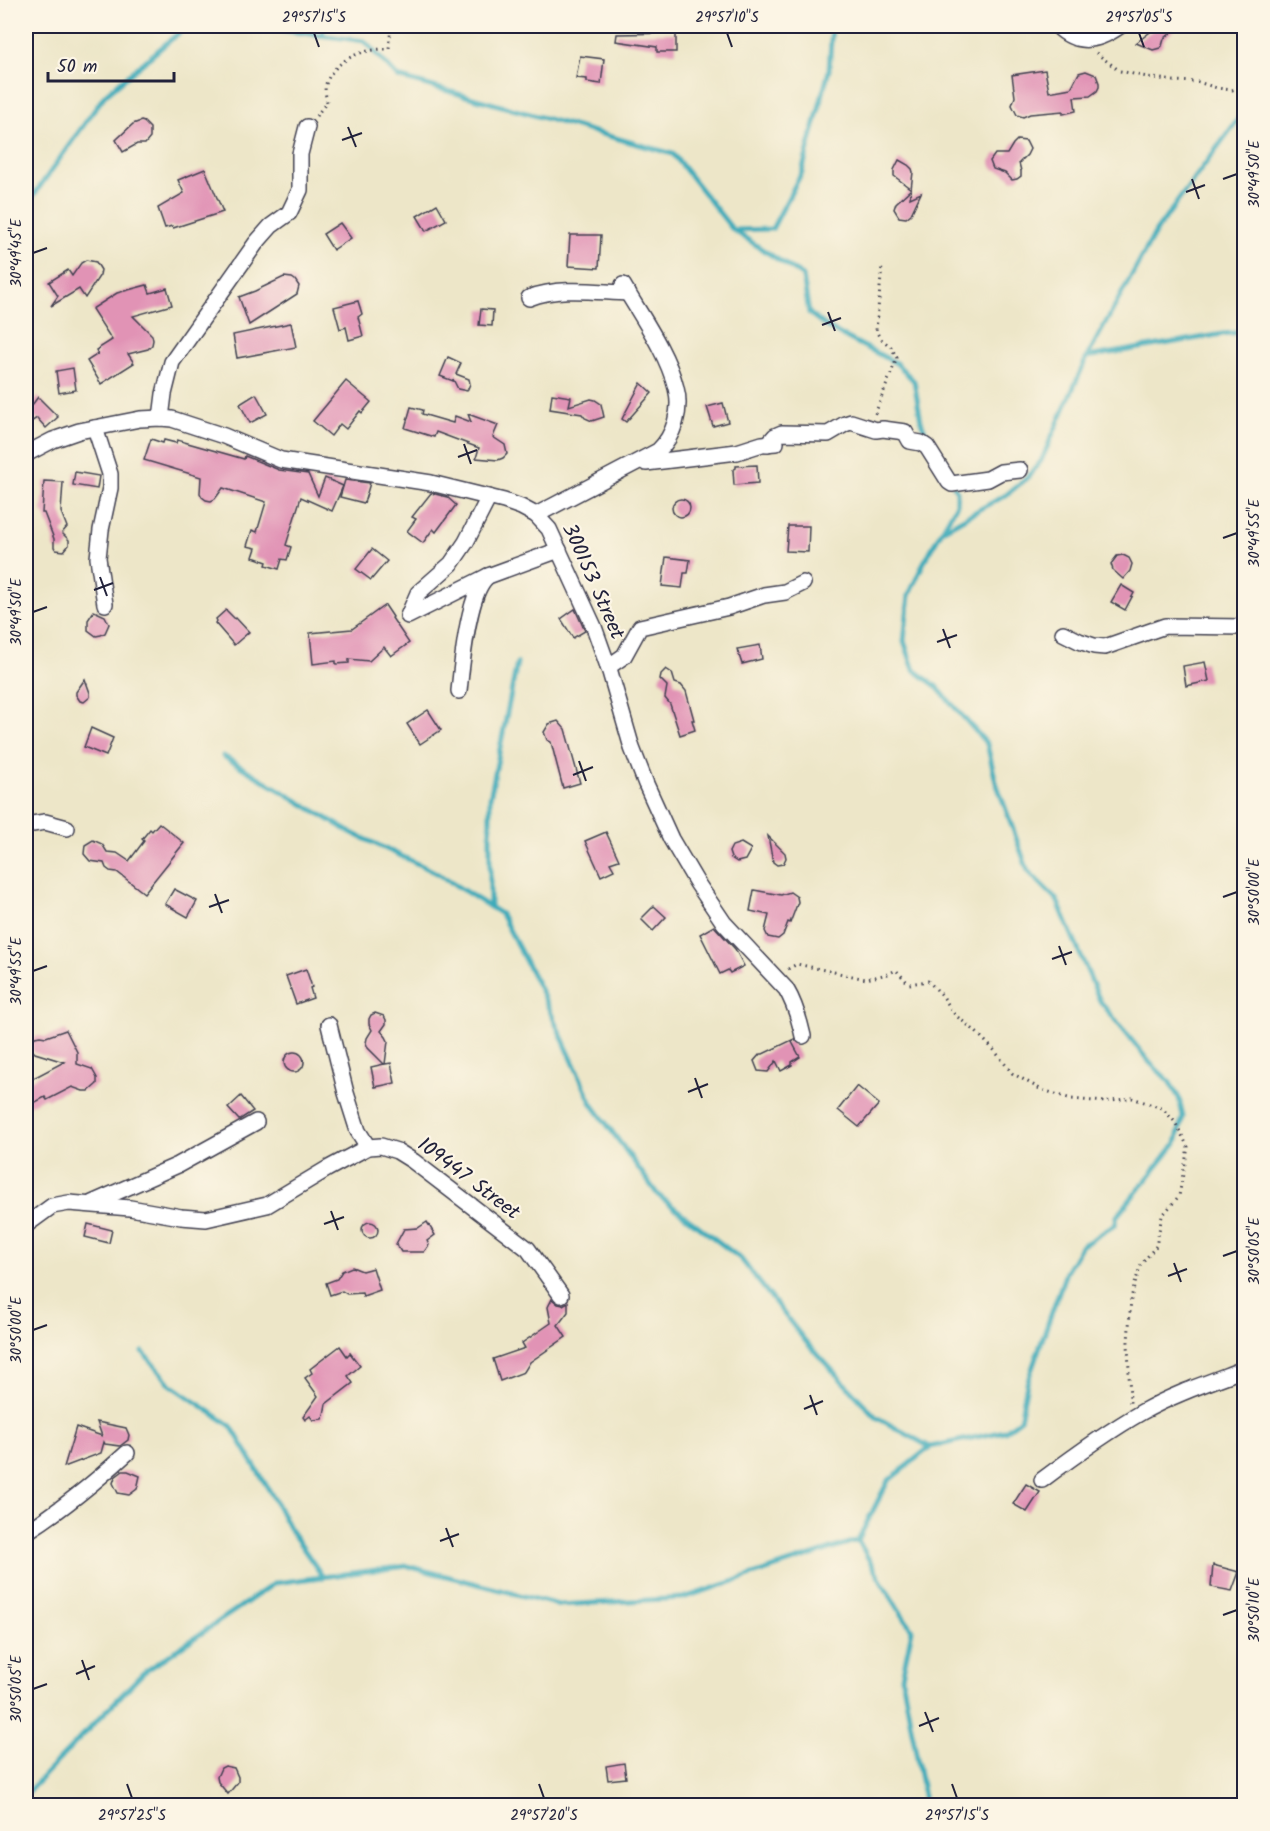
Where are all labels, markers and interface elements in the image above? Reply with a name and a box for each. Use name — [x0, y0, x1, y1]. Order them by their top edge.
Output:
text: 29°57'15"S — [282, 6, 346, 30]
text: 29°57'10"S — [695, 6, 759, 30]
text: 29°57'05"S — [1106, 6, 1172, 30]
scale bar — [48, 45, 174, 83]
text: 50 m — [57, 53, 97, 82]
text: 30°49'50"E — [1243, 139, 1267, 208]
text: 30°49'45"E — [5, 217, 29, 287]
text: 30°49'55"E — [1243, 497, 1267, 567]
street label: 300153 Street — [552, 518, 633, 646]
text: 30°49'50"E — [5, 577, 29, 646]
text: 30°50'00"E — [1243, 857, 1267, 926]
text: 30°49'55"E — [5, 935, 29, 1005]
street label: 109447 Street — [410, 1129, 527, 1230]
text: 30°50'05"E — [1243, 1216, 1267, 1285]
text: 30°50'00"E — [5, 1295, 29, 1364]
text: 30°50'10"E — [1243, 1576, 1267, 1642]
text: 30°50'05"E — [5, 1654, 29, 1723]
text: 29°57'25"S — [98, 1804, 166, 1828]
text: 29°57'20"S — [510, 1804, 578, 1828]
text: 29°57'15"S — [925, 1804, 989, 1828]

